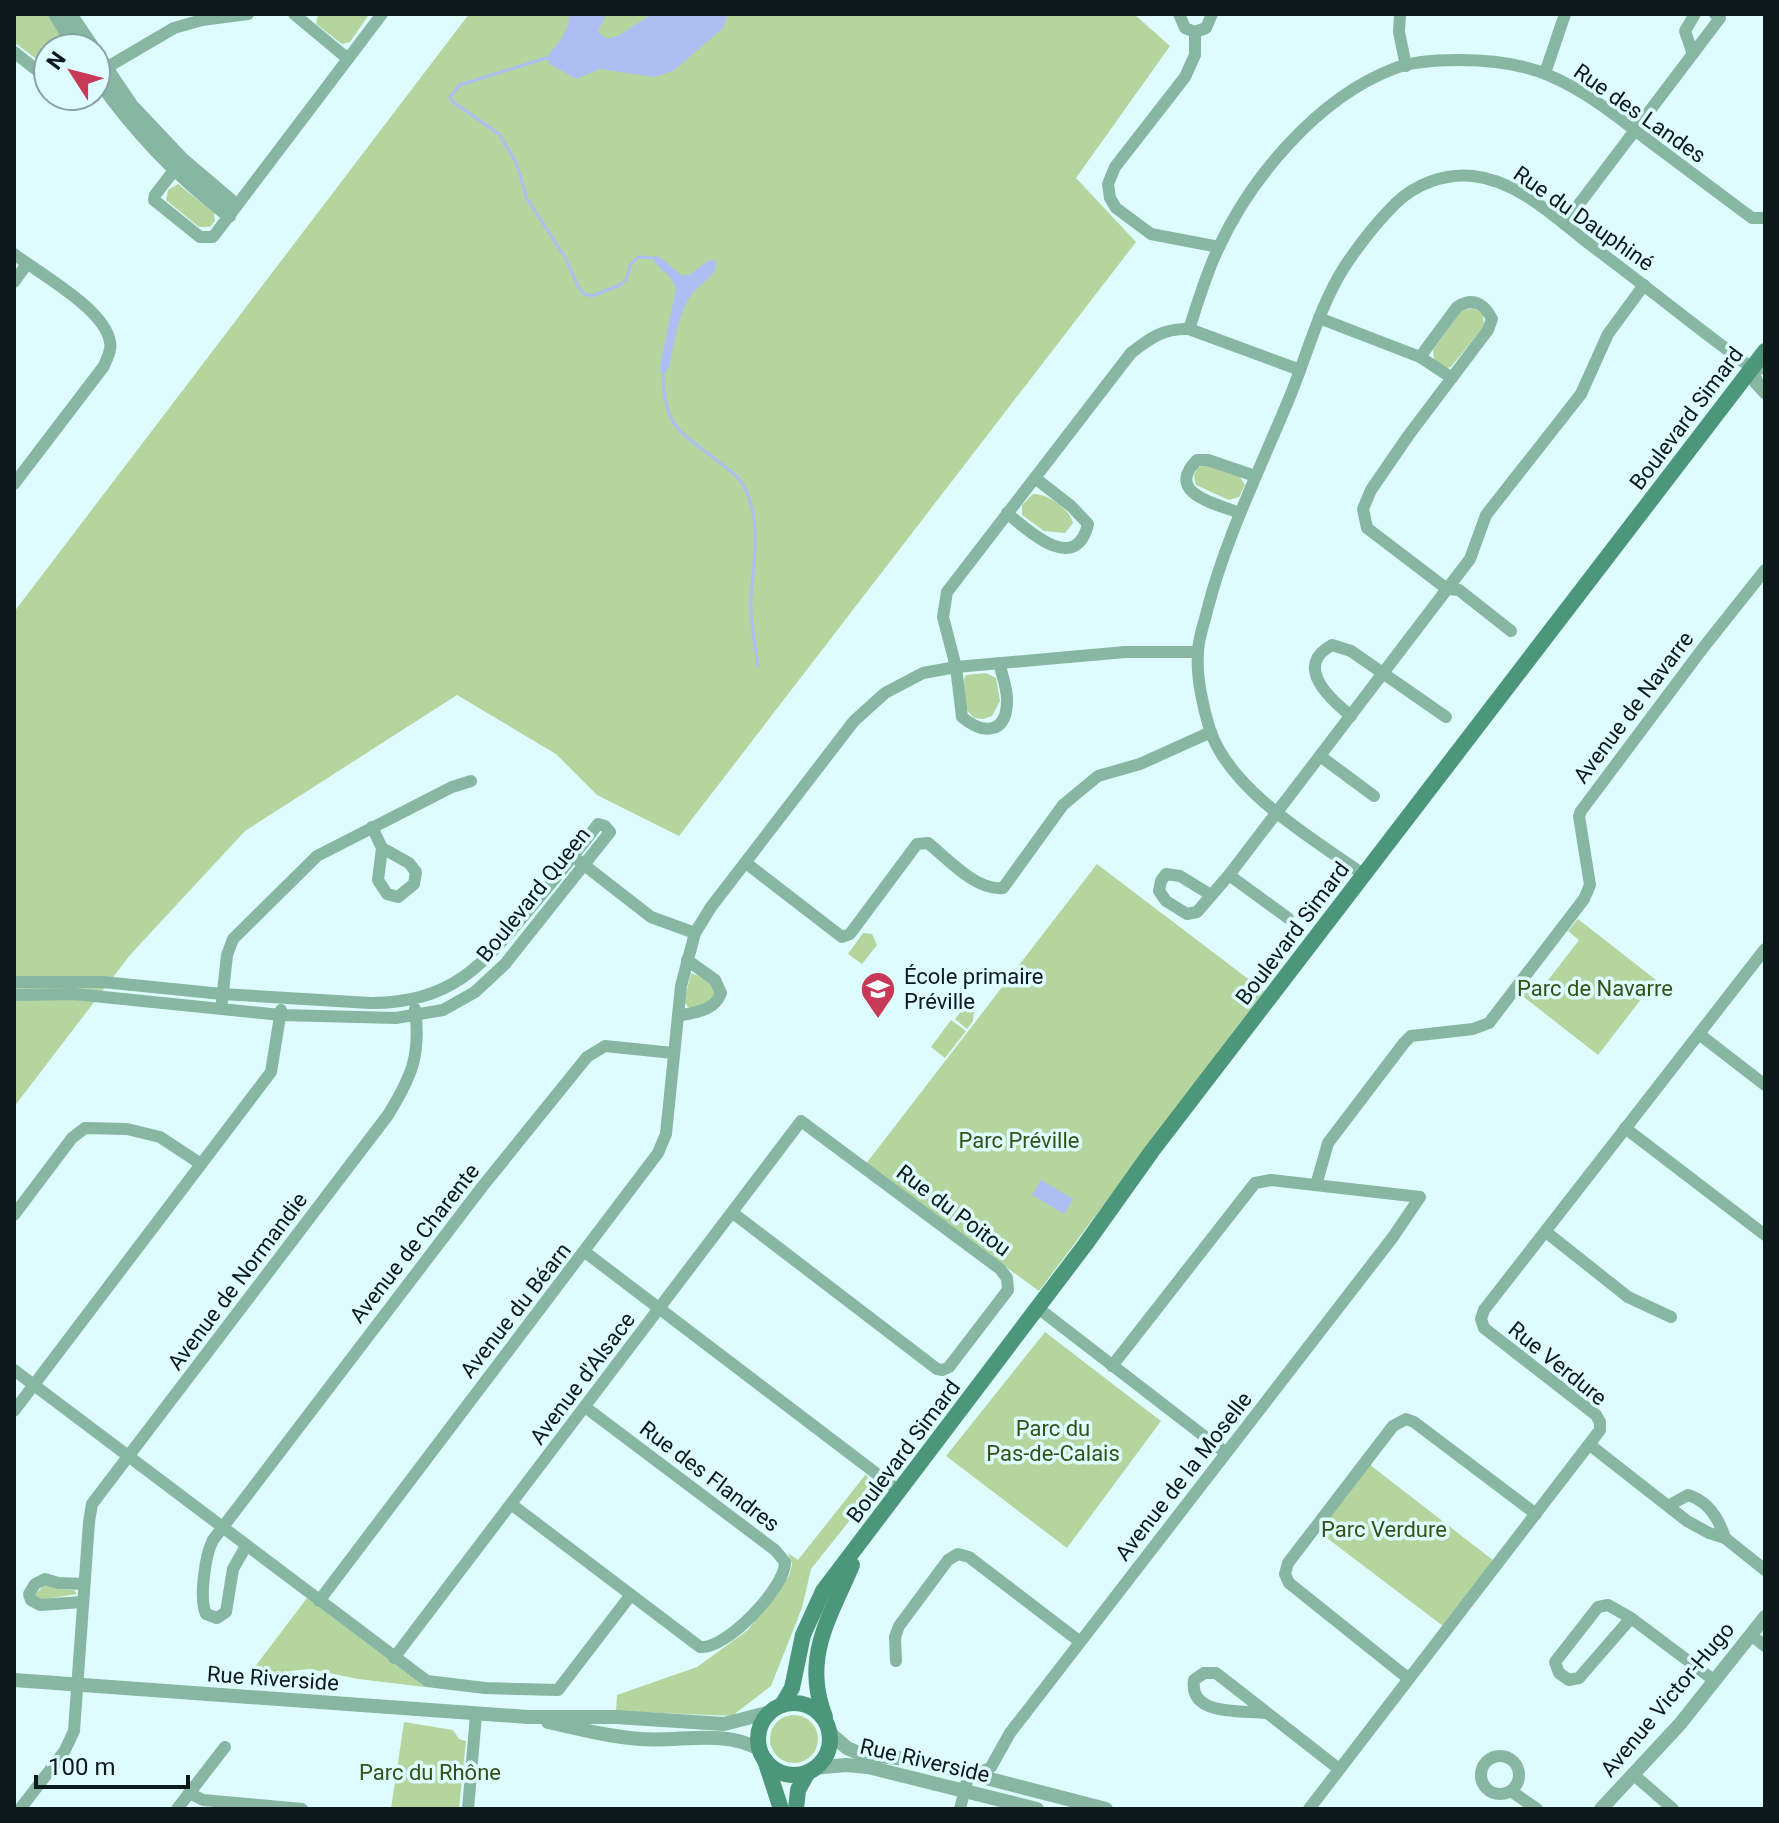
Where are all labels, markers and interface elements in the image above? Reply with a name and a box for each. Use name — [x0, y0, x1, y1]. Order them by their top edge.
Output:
north arrow — [32, 32, 112, 112]
text: N — [42, 47, 71, 74]
street label: Rue des Landes — [1569, 59, 1710, 168]
street label: Rue du Dauphiné — [1509, 161, 1658, 276]
street label: Boulevard Simard — [1625, 342, 1748, 495]
street label: Avenue de Navarre — [1568, 627, 1699, 788]
street label: Boulevard Queen — [472, 822, 595, 967]
street label: Boulevard Simard — [1231, 857, 1354, 1010]
place label: École primaire Préville — [904, 964, 1044, 1014]
school or university icon: École primaire Préville — [859, 970, 897, 1020]
park label: Parc de Navarre — [1517, 976, 1673, 1001]
park label: Parc Préville — [959, 1128, 1079, 1153]
street label: Avenue de Charente — [344, 1159, 484, 1328]
street label: Rue du Poitou — [892, 1159, 1016, 1261]
street label: Avenue de Normandie — [163, 1188, 312, 1375]
street label: Avenue du Béarn — [455, 1238, 576, 1383]
street label: Avenue d'Alsace — [525, 1307, 640, 1449]
street label: Rue Verdure — [1504, 1316, 1612, 1410]
street label: Boulevard Simard — [842, 1375, 965, 1528]
street label: Avenue de la Moselle — [1110, 1387, 1257, 1566]
street label: Rue des Flandres — [635, 1416, 784, 1537]
park label: Parc du Pas-de-Calais — [986, 1416, 1120, 1466]
park label: Parc Verdure — [1321, 1517, 1447, 1542]
street label: Avenue Victor-Hugo — [1595, 1617, 1739, 1782]
street label: Rue Riverside — [206, 1661, 340, 1696]
street label: Rue Riverside — [858, 1733, 992, 1788]
scale bar — [36, 1739, 188, 1789]
text: 100 m — [48, 1753, 115, 1781]
park label: Parc du Rhône — [359, 1760, 501, 1785]

